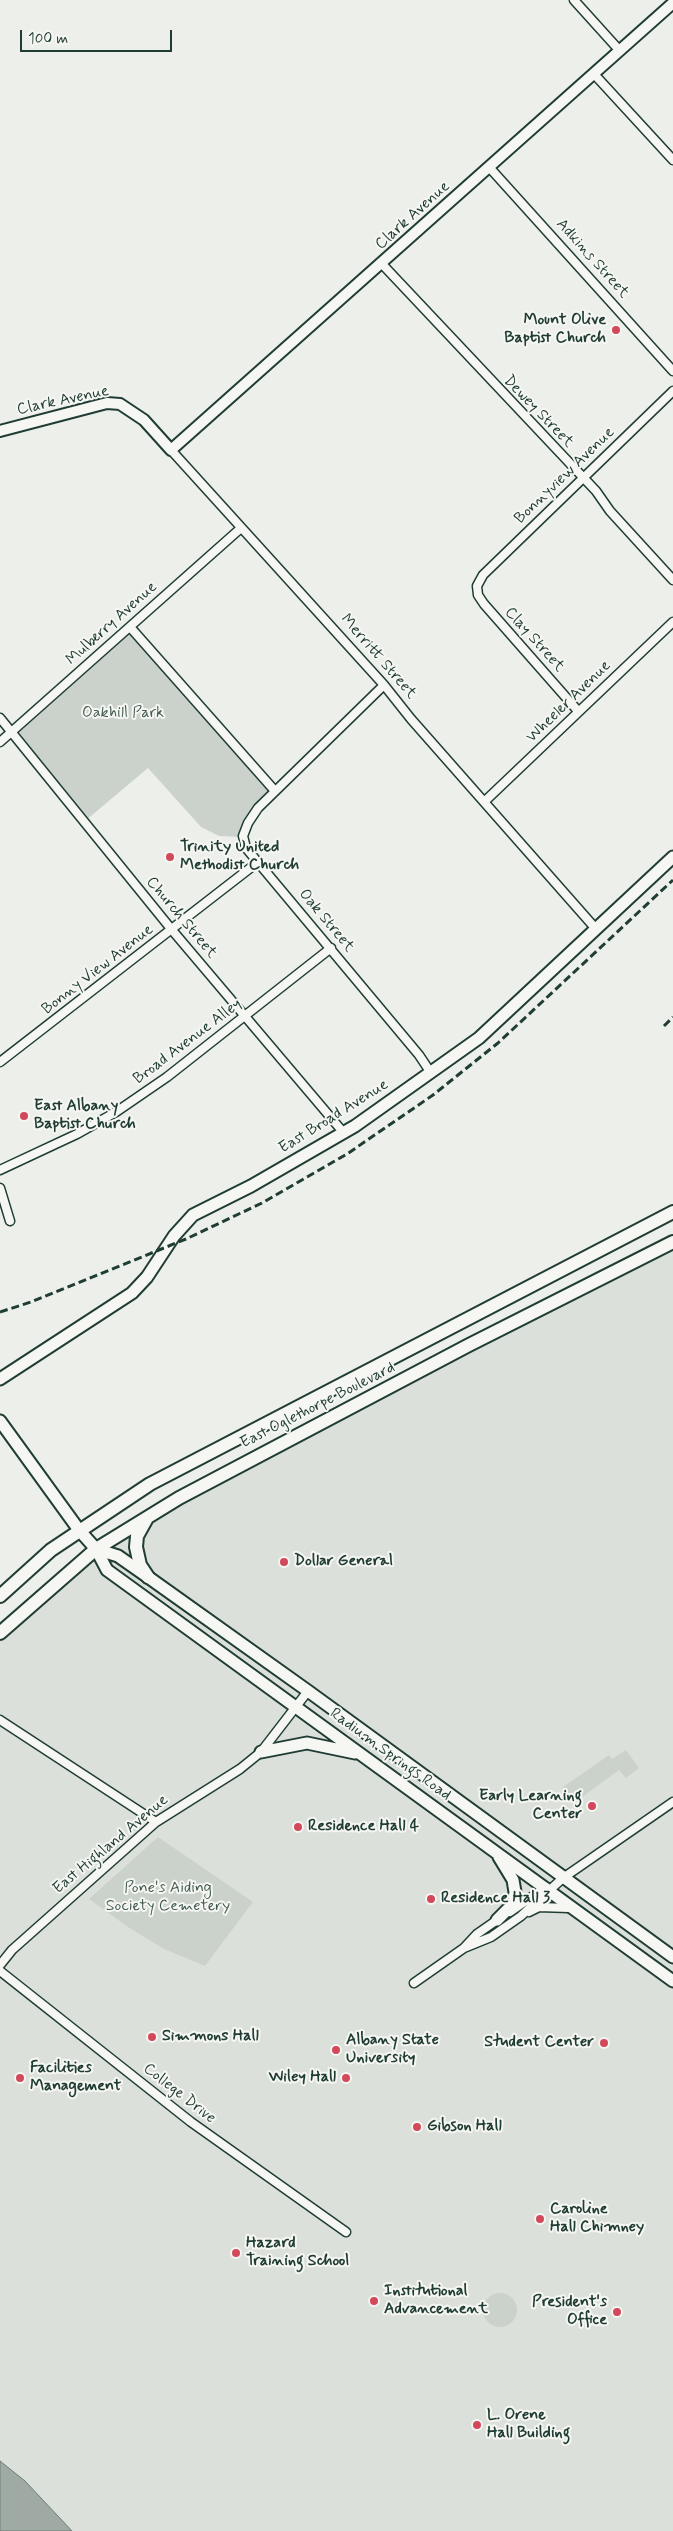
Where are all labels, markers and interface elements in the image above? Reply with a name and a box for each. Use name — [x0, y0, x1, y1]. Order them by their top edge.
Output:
scale bar — [22, 20, 175, 52]
text: 100 m — [28, 29, 68, 49]
street label: Clark Avenue — [372, 178, 454, 254]
street label: Adkins Street — [551, 215, 633, 303]
place label: Mount Olive Baptist Church — [504, 311, 606, 349]
marker: Mount Olive Baptist Church — [610, 324, 622, 336]
street label: Dewey Street — [499, 372, 577, 452]
street label: Clark Avenue — [15, 382, 111, 420]
street label: Bonnyview Avenue — [511, 423, 619, 529]
street label: Mulberry Avenue — [63, 578, 161, 670]
street label: Clay Street — [500, 603, 568, 677]
street label: Merritt Street — [336, 611, 420, 703]
street label: Wheeler Avenue — [523, 657, 615, 747]
park label: Oakhill Park — [82, 704, 164, 724]
place label: Trinity United Methodist Church — [180, 838, 299, 876]
marker: Trinity United Methodist Church — [164, 851, 176, 863]
street label: Church Street — [141, 873, 221, 963]
street label: Oak Street — [294, 885, 358, 957]
street label: Bonny View Avenue — [39, 921, 157, 1019]
street label: Broad Avenue Alley — [130, 995, 246, 1089]
street label: East Broad Avenue — [276, 1076, 392, 1158]
place label: East Albany Baptist Church — [34, 1097, 136, 1135]
marker: East Albany Baptist Church — [18, 1110, 30, 1122]
street label: East Oglethorpe Boulevard — [237, 1359, 399, 1453]
place label: Dollar General — [294, 1552, 393, 1572]
marker: Dollar General — [278, 1556, 290, 1568]
street label: Radium Springs Road — [326, 1705, 454, 1805]
place label: Early Learning Center — [479, 1787, 582, 1825]
street label: East Highland Avenue — [49, 1791, 173, 1899]
marker: Early Learning Center — [586, 1800, 598, 1812]
place label: Residence Hall 4 — [308, 1817, 419, 1837]
marker: Residence Hall 4 — [292, 1821, 304, 1833]
park label: Pone's Aiding Society Cemetery — [106, 1879, 230, 1917]
place label: Residence Hall 3 — [441, 1889, 550, 1909]
marker: Residence Hall 3 — [425, 1893, 437, 1905]
place label: Simmons Hall — [162, 2027, 259, 2047]
marker: Simmons Hall — [146, 2031, 158, 2043]
place label: Albany State University — [346, 2031, 439, 2069]
place label: Student Center — [484, 2033, 594, 2053]
marker: Student Center — [598, 2037, 610, 2049]
marker: Albany State University — [330, 2044, 342, 2056]
place label: Facilities Management — [30, 2059, 121, 2097]
street label: College Drive — [139, 2060, 219, 2128]
place label: Wiley Hall — [269, 2068, 336, 2088]
marker: Facilities Management — [14, 2072, 26, 2084]
marker: Wiley Hall — [340, 2072, 352, 2084]
place label: Gibson Hall — [427, 2117, 502, 2137]
marker: Gibson Hall — [411, 2121, 423, 2133]
place label: Caroline Hall Chimney — [550, 2200, 644, 2238]
marker: Caroline Hall Chimney — [534, 2213, 546, 2225]
place label: Hazard Training School — [246, 2234, 349, 2272]
marker: Hazard Training School — [230, 2247, 242, 2259]
place label: Institutional Advancement — [384, 2282, 488, 2320]
place label: President's Office — [532, 2293, 607, 2331]
marker: Institutional Advancement — [368, 2295, 380, 2307]
marker: President's Office — [611, 2306, 623, 2318]
place label: L. Orene Hall Building — [487, 2406, 570, 2444]
marker: L. Orene Hall Building — [471, 2419, 483, 2431]

